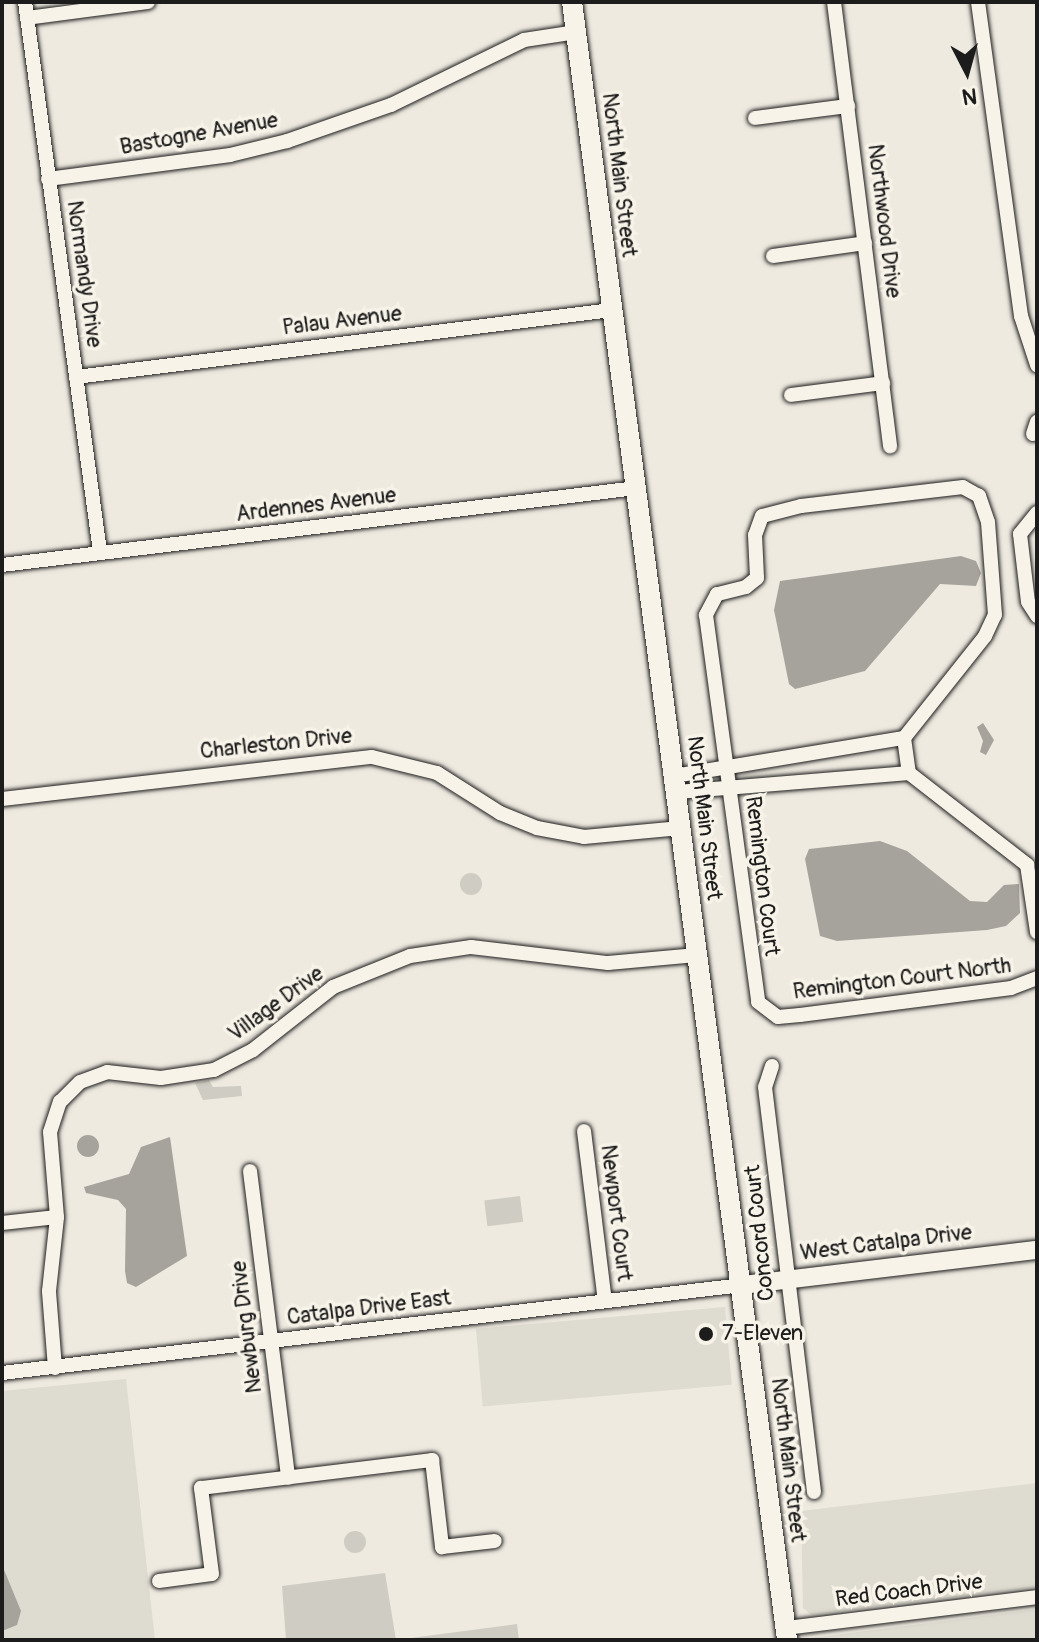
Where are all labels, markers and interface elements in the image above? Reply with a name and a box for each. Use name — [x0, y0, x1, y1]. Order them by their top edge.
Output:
north arrow — [927, 32, 1007, 112]
text: N — [961, 81, 978, 111]
street label: North Main Street — [596, 91, 642, 259]
street label: Bastogne Avenue — [118, 107, 280, 161]
street label: Northwood Drive — [861, 143, 907, 299]
street label: Normandy Drive — [61, 199, 107, 349]
street label: Palau Avenue — [281, 301, 403, 341]
street label: Ardennes Avenue — [234, 482, 398, 528]
street label: Charleston Drive — [199, 723, 353, 765]
street label: North Main Street — [681, 734, 727, 902]
street label: Remington Court — [739, 795, 785, 957]
street label: Remington Court North — [791, 953, 1013, 1005]
street label: Village Drive — [223, 961, 329, 1047]
street label: Newport Court — [595, 1143, 637, 1283]
street label: Concord Court — [740, 1164, 780, 1302]
street label: West Catalpa Drive — [799, 1219, 973, 1267]
street label: Newburg Drive — [226, 1259, 268, 1395]
street label: Catalpa Drive East — [286, 1285, 452, 1331]
place label: 7-Eleven — [722, 1321, 803, 1347]
marker: 7-Eleven — [697, 1325, 715, 1343]
street label: North Main Street — [765, 1376, 811, 1544]
street label: Red Coach Drive — [834, 1569, 984, 1613]

